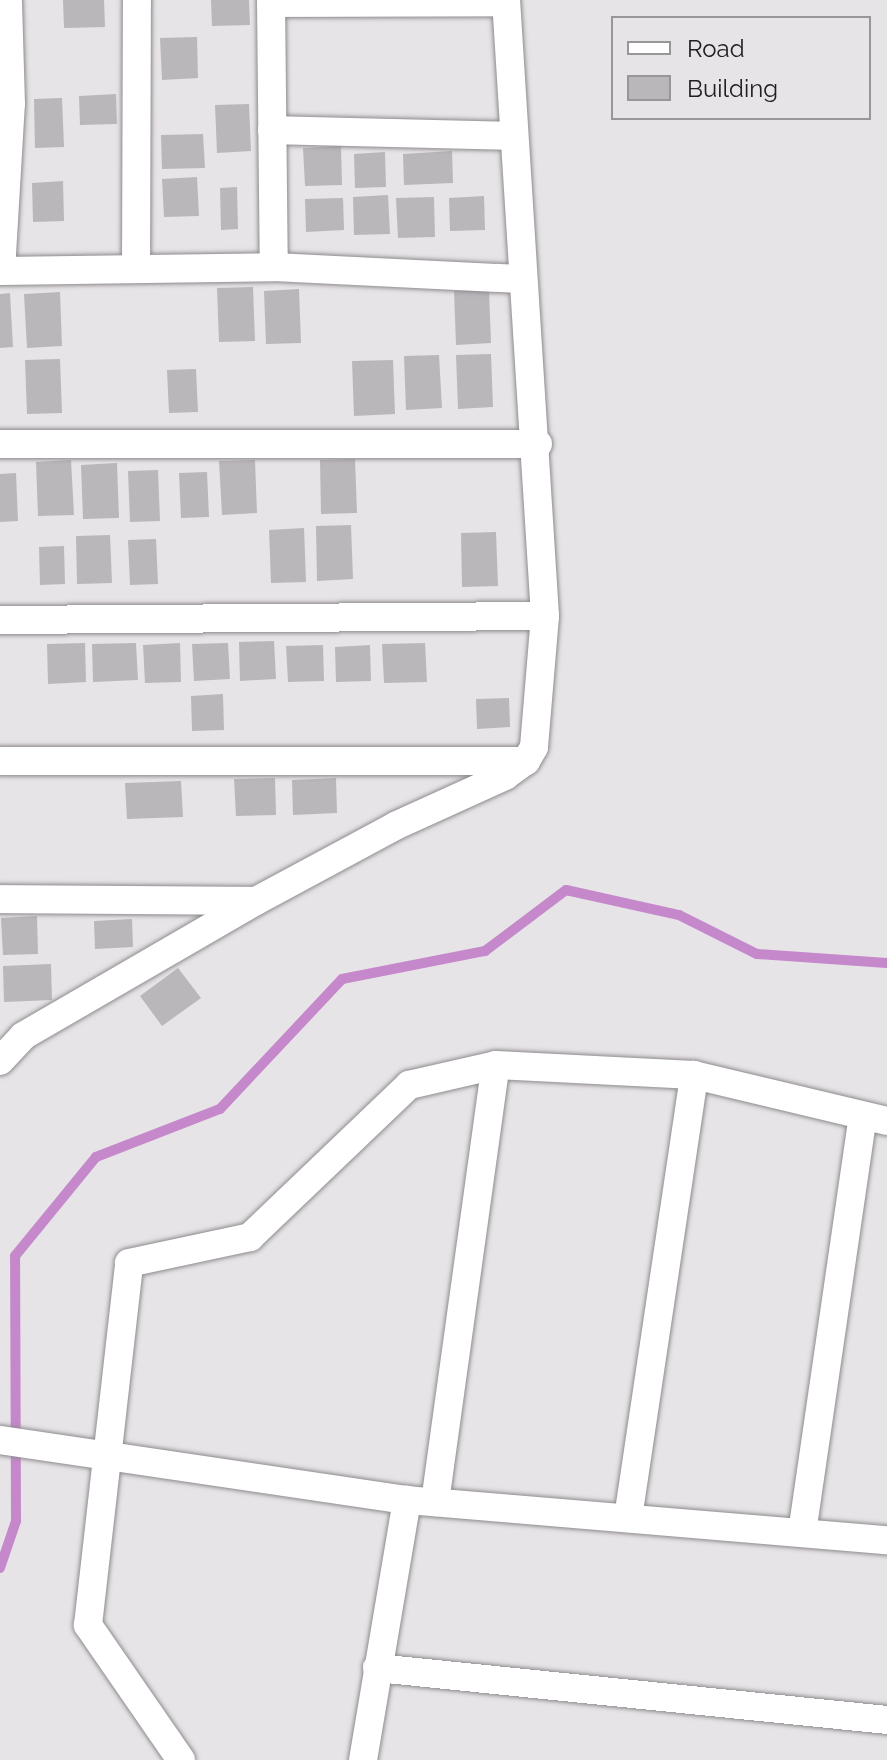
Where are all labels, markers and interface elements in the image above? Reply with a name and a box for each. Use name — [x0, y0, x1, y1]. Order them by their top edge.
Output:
legend — [611, 16, 871, 120]
text: Road — [687, 34, 745, 63]
text: Building — [687, 74, 778, 103]

